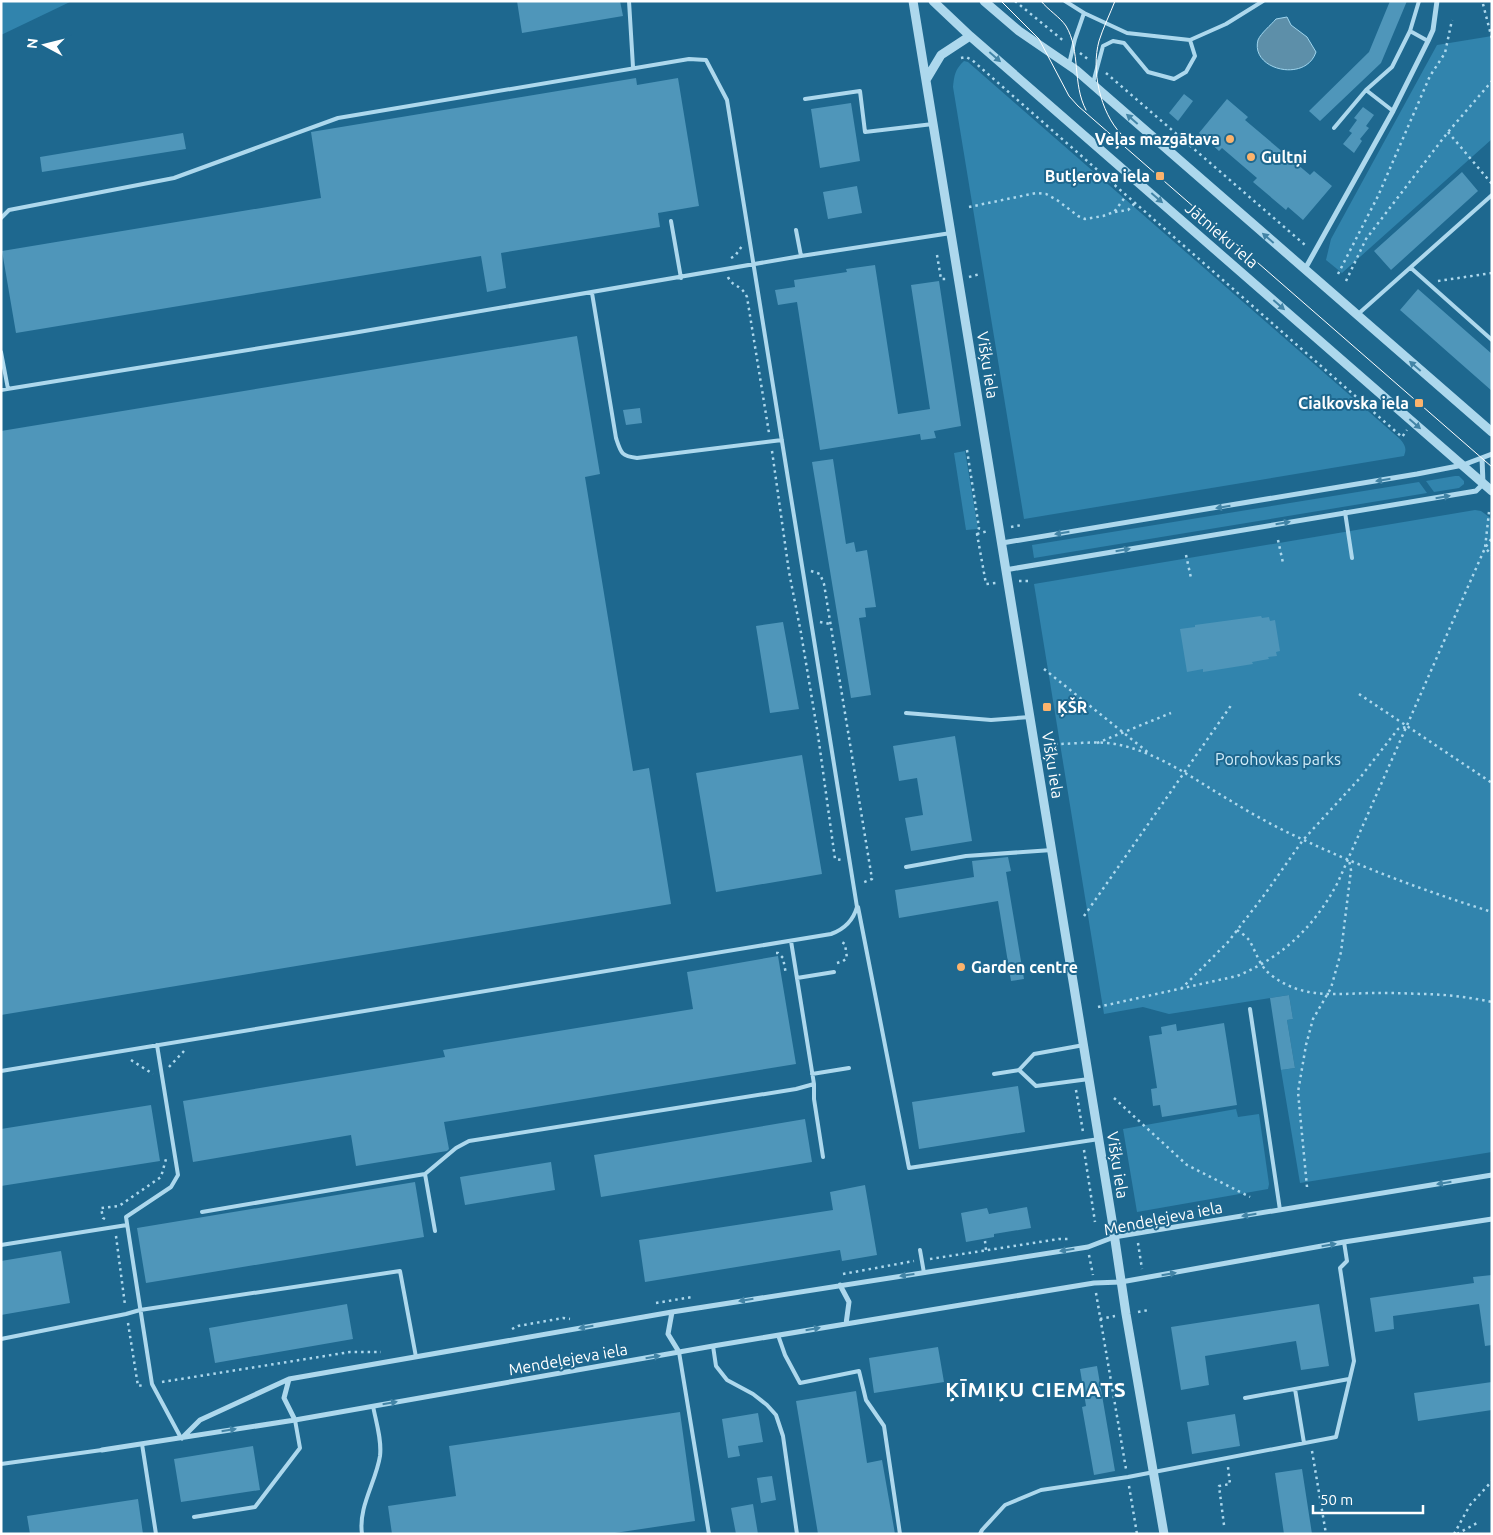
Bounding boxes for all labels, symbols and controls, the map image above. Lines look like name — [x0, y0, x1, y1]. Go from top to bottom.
north arrow — [20, 20, 70, 70]
text: N — [24, 37, 41, 50]
one-way arrow — [988, 52, 1001, 63]
one-way arrow — [1127, 113, 1139, 125]
place label: Veļas mazgātava — [1095, 130, 1220, 149]
marker: Veļas mazgātava — [1224, 133, 1236, 145]
place label: Gultņi — [1261, 148, 1307, 167]
marker: Gultņi — [1245, 151, 1257, 163]
place label: Butļerova iela — [1045, 167, 1150, 186]
marker: Butļerova iela — [1154, 170, 1166, 182]
one-way arrow — [1151, 192, 1163, 204]
street label: Jātnieku iela — [1182, 199, 1262, 271]
one-way arrow — [1262, 232, 1275, 243]
one-way arrow — [1273, 300, 1286, 311]
street label: Višķu iela — [974, 330, 1002, 400]
one-way arrow — [1410, 360, 1422, 372]
place label: Cialkovska iela — [1298, 394, 1409, 412]
marker: Cialkovska iela — [1413, 397, 1425, 409]
one-way arrow — [1408, 418, 1420, 430]
one-way arrow — [1375, 476, 1391, 484]
one-way arrow — [1436, 492, 1452, 500]
one-way arrow — [1214, 503, 1230, 511]
one-way arrow — [1275, 519, 1291, 527]
one-way arrow — [1054, 530, 1070, 538]
one-way arrow — [1115, 546, 1131, 554]
place label: ĶŠR — [1057, 697, 1088, 717]
marker: ĶŠR — [1041, 701, 1053, 713]
street label: Višķu iela — [1039, 730, 1067, 800]
park label: Porohovkas parks — [1215, 750, 1341, 768]
place label: Garden centre — [971, 958, 1078, 976]
marker: Garden centre — [955, 961, 967, 973]
street label: Višķu iela — [1104, 1130, 1132, 1200]
one-way arrow — [1435, 1179, 1451, 1187]
street label: Mendeļejeva iela — [1102, 1198, 1224, 1238]
one-way arrow — [1240, 1211, 1256, 1219]
one-way arrow — [1321, 1241, 1337, 1249]
one-way arrow — [1059, 1246, 1075, 1254]
one-way arrow — [1161, 1269, 1177, 1277]
one-way arrow — [898, 1272, 914, 1280]
one-way arrow — [738, 1297, 754, 1305]
one-way arrow — [578, 1324, 594, 1332]
one-way arrow — [806, 1325, 822, 1333]
street label: Mendeļejeva iela — [507, 1340, 629, 1378]
one-way arrow — [645, 1352, 661, 1360]
district label: ĶĪMIĶU CIEMATS — [945, 1377, 1127, 1402]
one-way arrow — [382, 1399, 398, 1407]
one-way arrow — [222, 1426, 238, 1434]
scale bar — [1313, 1482, 1423, 1514]
text: 50 m — [1320, 1491, 1353, 1508]

